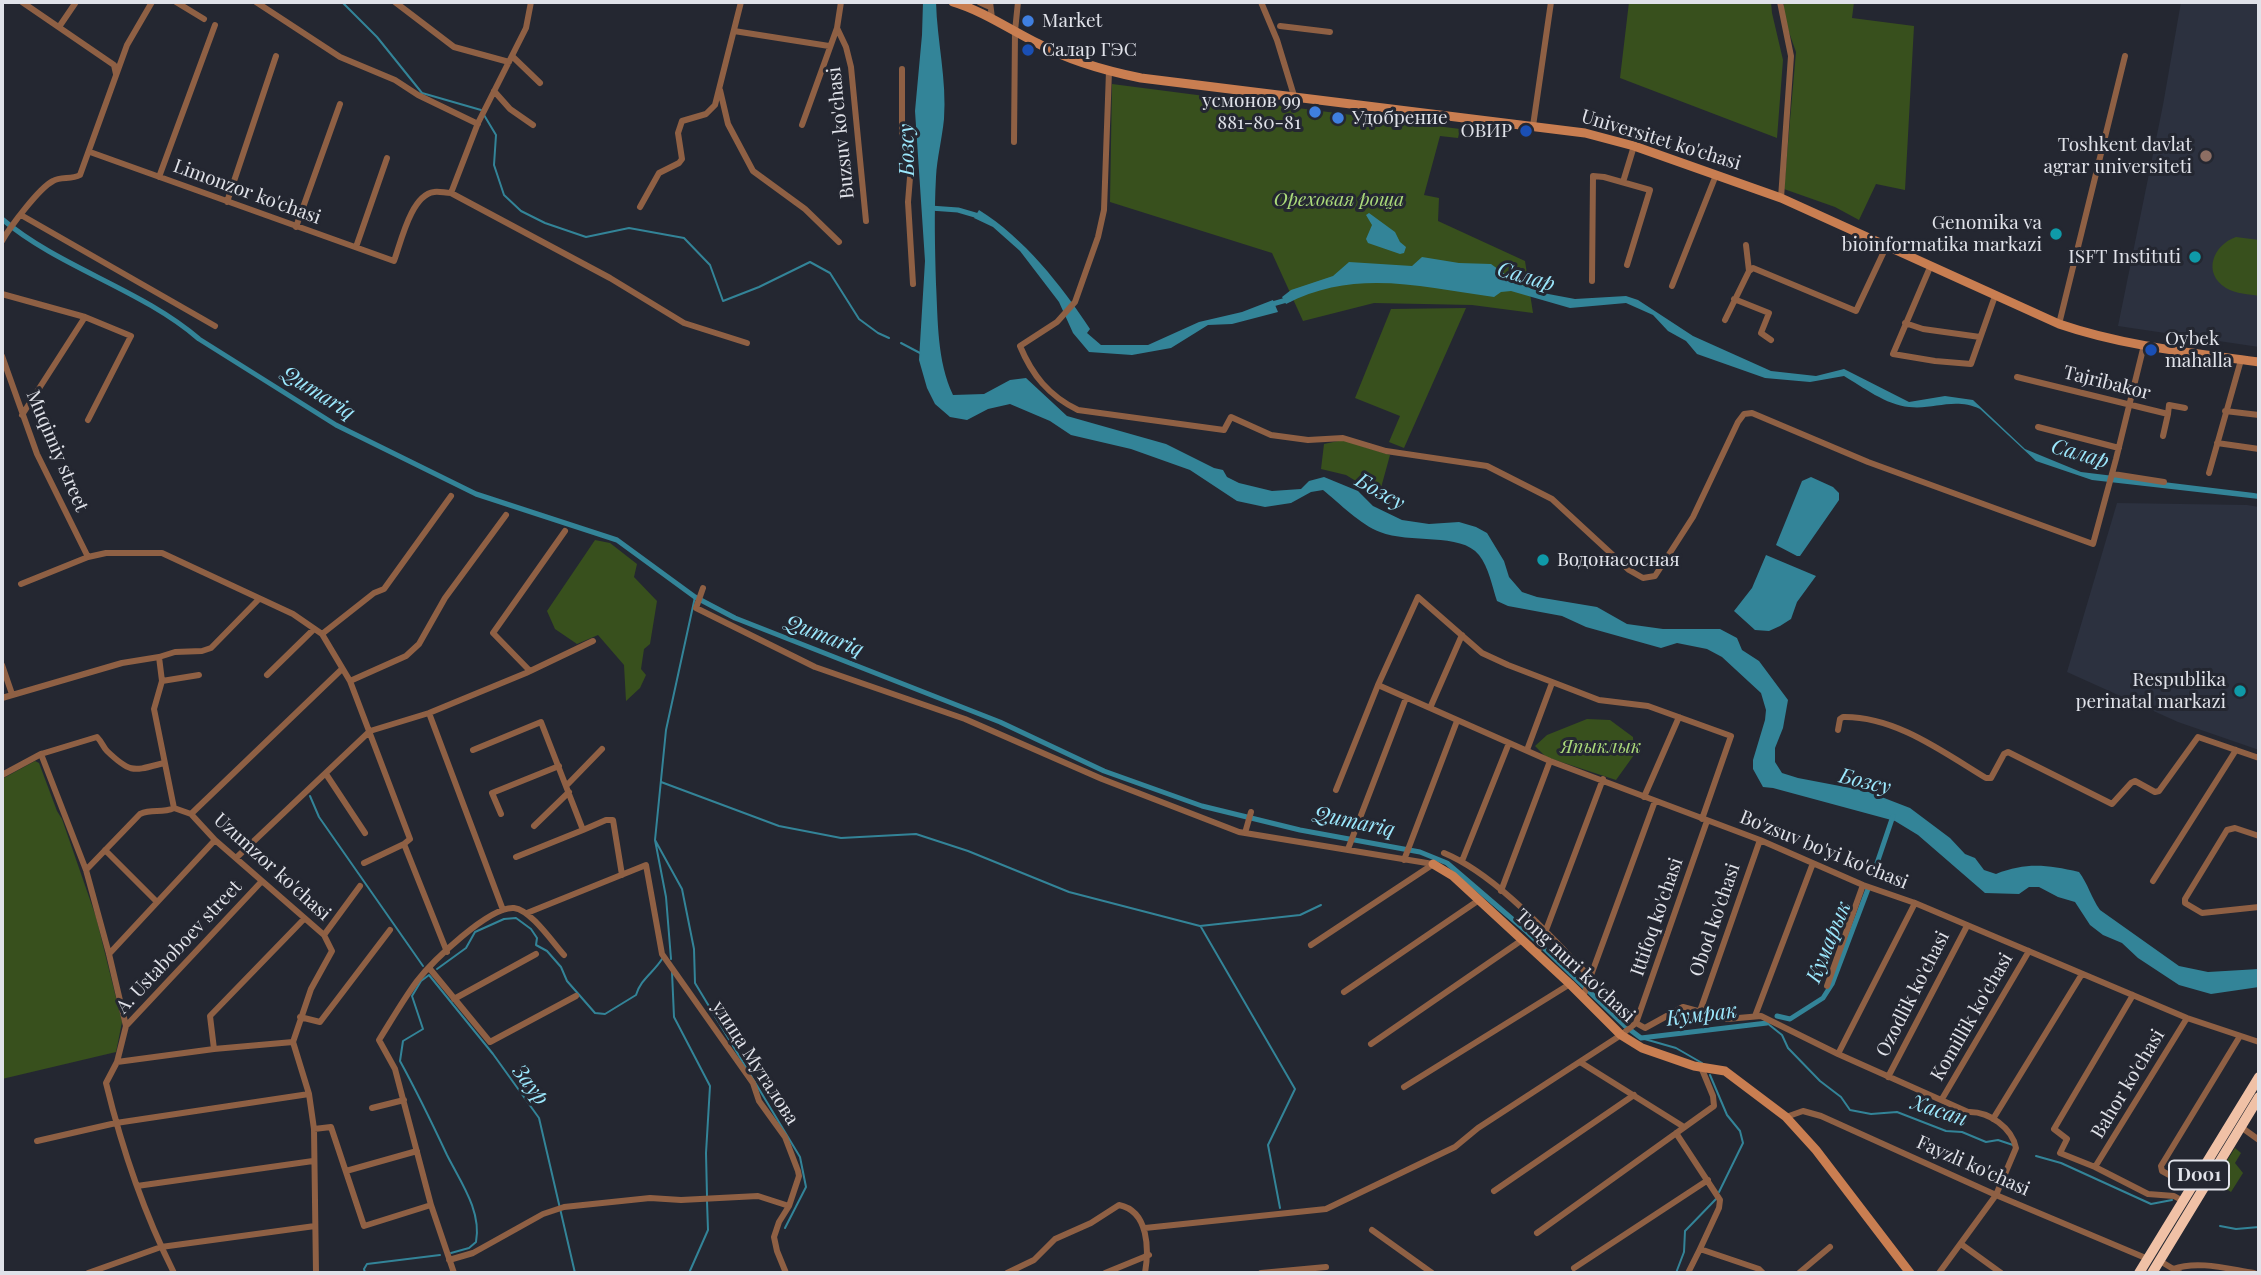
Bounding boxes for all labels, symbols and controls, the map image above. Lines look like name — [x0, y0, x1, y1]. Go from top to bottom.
place label: Market — [1042, 10, 1102, 32]
marker: Market — [1020, 13, 1036, 29]
place label: Салар ГЭС — [1042, 39, 1137, 61]
marker: Салар ГЭС — [1020, 42, 1036, 58]
street label: Buzsuv ko'chasi — [823, 66, 859, 200]
place label: усмонов 99 881-80-81 — [1202, 90, 1301, 134]
marker: усмонов 99 881-80-81 — [1307, 104, 1323, 120]
street label: Universitet ko'chasi — [1578, 105, 1744, 175]
place label: Удобрение — [1352, 107, 1448, 129]
marker: Удобрение — [1330, 110, 1346, 126]
place label: ОВИР — [1460, 120, 1512, 142]
marker: ОВИР — [1518, 123, 1534, 139]
water label: Бозсу — [894, 124, 920, 176]
place label: Toshkent davlat agrar universiteti — [2044, 134, 2192, 178]
marker: Toshkent davlat agrar universiteti — [2198, 148, 2214, 164]
street label: Limonzor ko'chasi — [170, 155, 324, 229]
park label: Ореховая роща — [1274, 189, 1404, 211]
place label: Genomika va bioinformatika markazi — [1842, 212, 2042, 256]
marker: Genomika va bioinformatika markazi — [2048, 226, 2064, 242]
place label: ISFT Instituti — [2068, 246, 2181, 268]
marker: ISFT Instituti — [2187, 249, 2203, 265]
water label: Салар — [1494, 257, 1558, 297]
place label: Oybek mahalla — [2165, 328, 2232, 372]
marker: Oybek mahalla — [2143, 342, 2159, 358]
water label: Qumariq — [276, 361, 360, 425]
street label: Tajribakor — [2061, 361, 2153, 405]
street label: Muqimiy street — [21, 387, 93, 515]
water label: Салар — [2048, 434, 2112, 474]
water label: Бозсу — [1351, 468, 1409, 516]
place label: Водонасосная — [1557, 549, 1680, 571]
marker: Водонасосная — [1535, 552, 1551, 568]
water label: Qumariq — [781, 610, 867, 662]
place label: Respublika perinatal markazi — [2075, 669, 2226, 713]
marker: Respublika perinatal markazi — [2232, 683, 2248, 699]
park label: Япыклык — [1561, 736, 1641, 758]
water label: Бозсу — [1837, 763, 1893, 801]
water label: Qumariq — [1311, 801, 1397, 843]
street label: Bo'zsuv bo'yi ko'chasi — [1737, 806, 1911, 894]
street label: Uzumzor ko'chasi — [209, 809, 335, 925]
street label: Ittifoq ko'chasi — [1626, 855, 1688, 979]
street label: Obod ko'chasi — [1685, 860, 1745, 980]
street label: A. Ustaboboev street — [111, 876, 247, 1018]
water label: Кумарык — [1801, 897, 1857, 987]
street label: Tong nuri ko'chasi — [1510, 905, 1640, 1027]
street label: Ozodlik ko'chasi — [1872, 927, 1954, 1061]
street label: Komillik ko'chasi — [1926, 949, 2018, 1085]
street label: улица Муталова — [707, 997, 803, 1129]
water label: Кумрак — [1665, 998, 1739, 1032]
street label: Bahor ko'chasi — [2086, 1025, 2170, 1143]
water label: Заур — [507, 1060, 553, 1110]
water label: Хасан — [1908, 1090, 1970, 1132]
street label: Fayzli ko'chasi — [1913, 1131, 2033, 1201]
road number: D001 — [2169, 1160, 2229, 1190]

